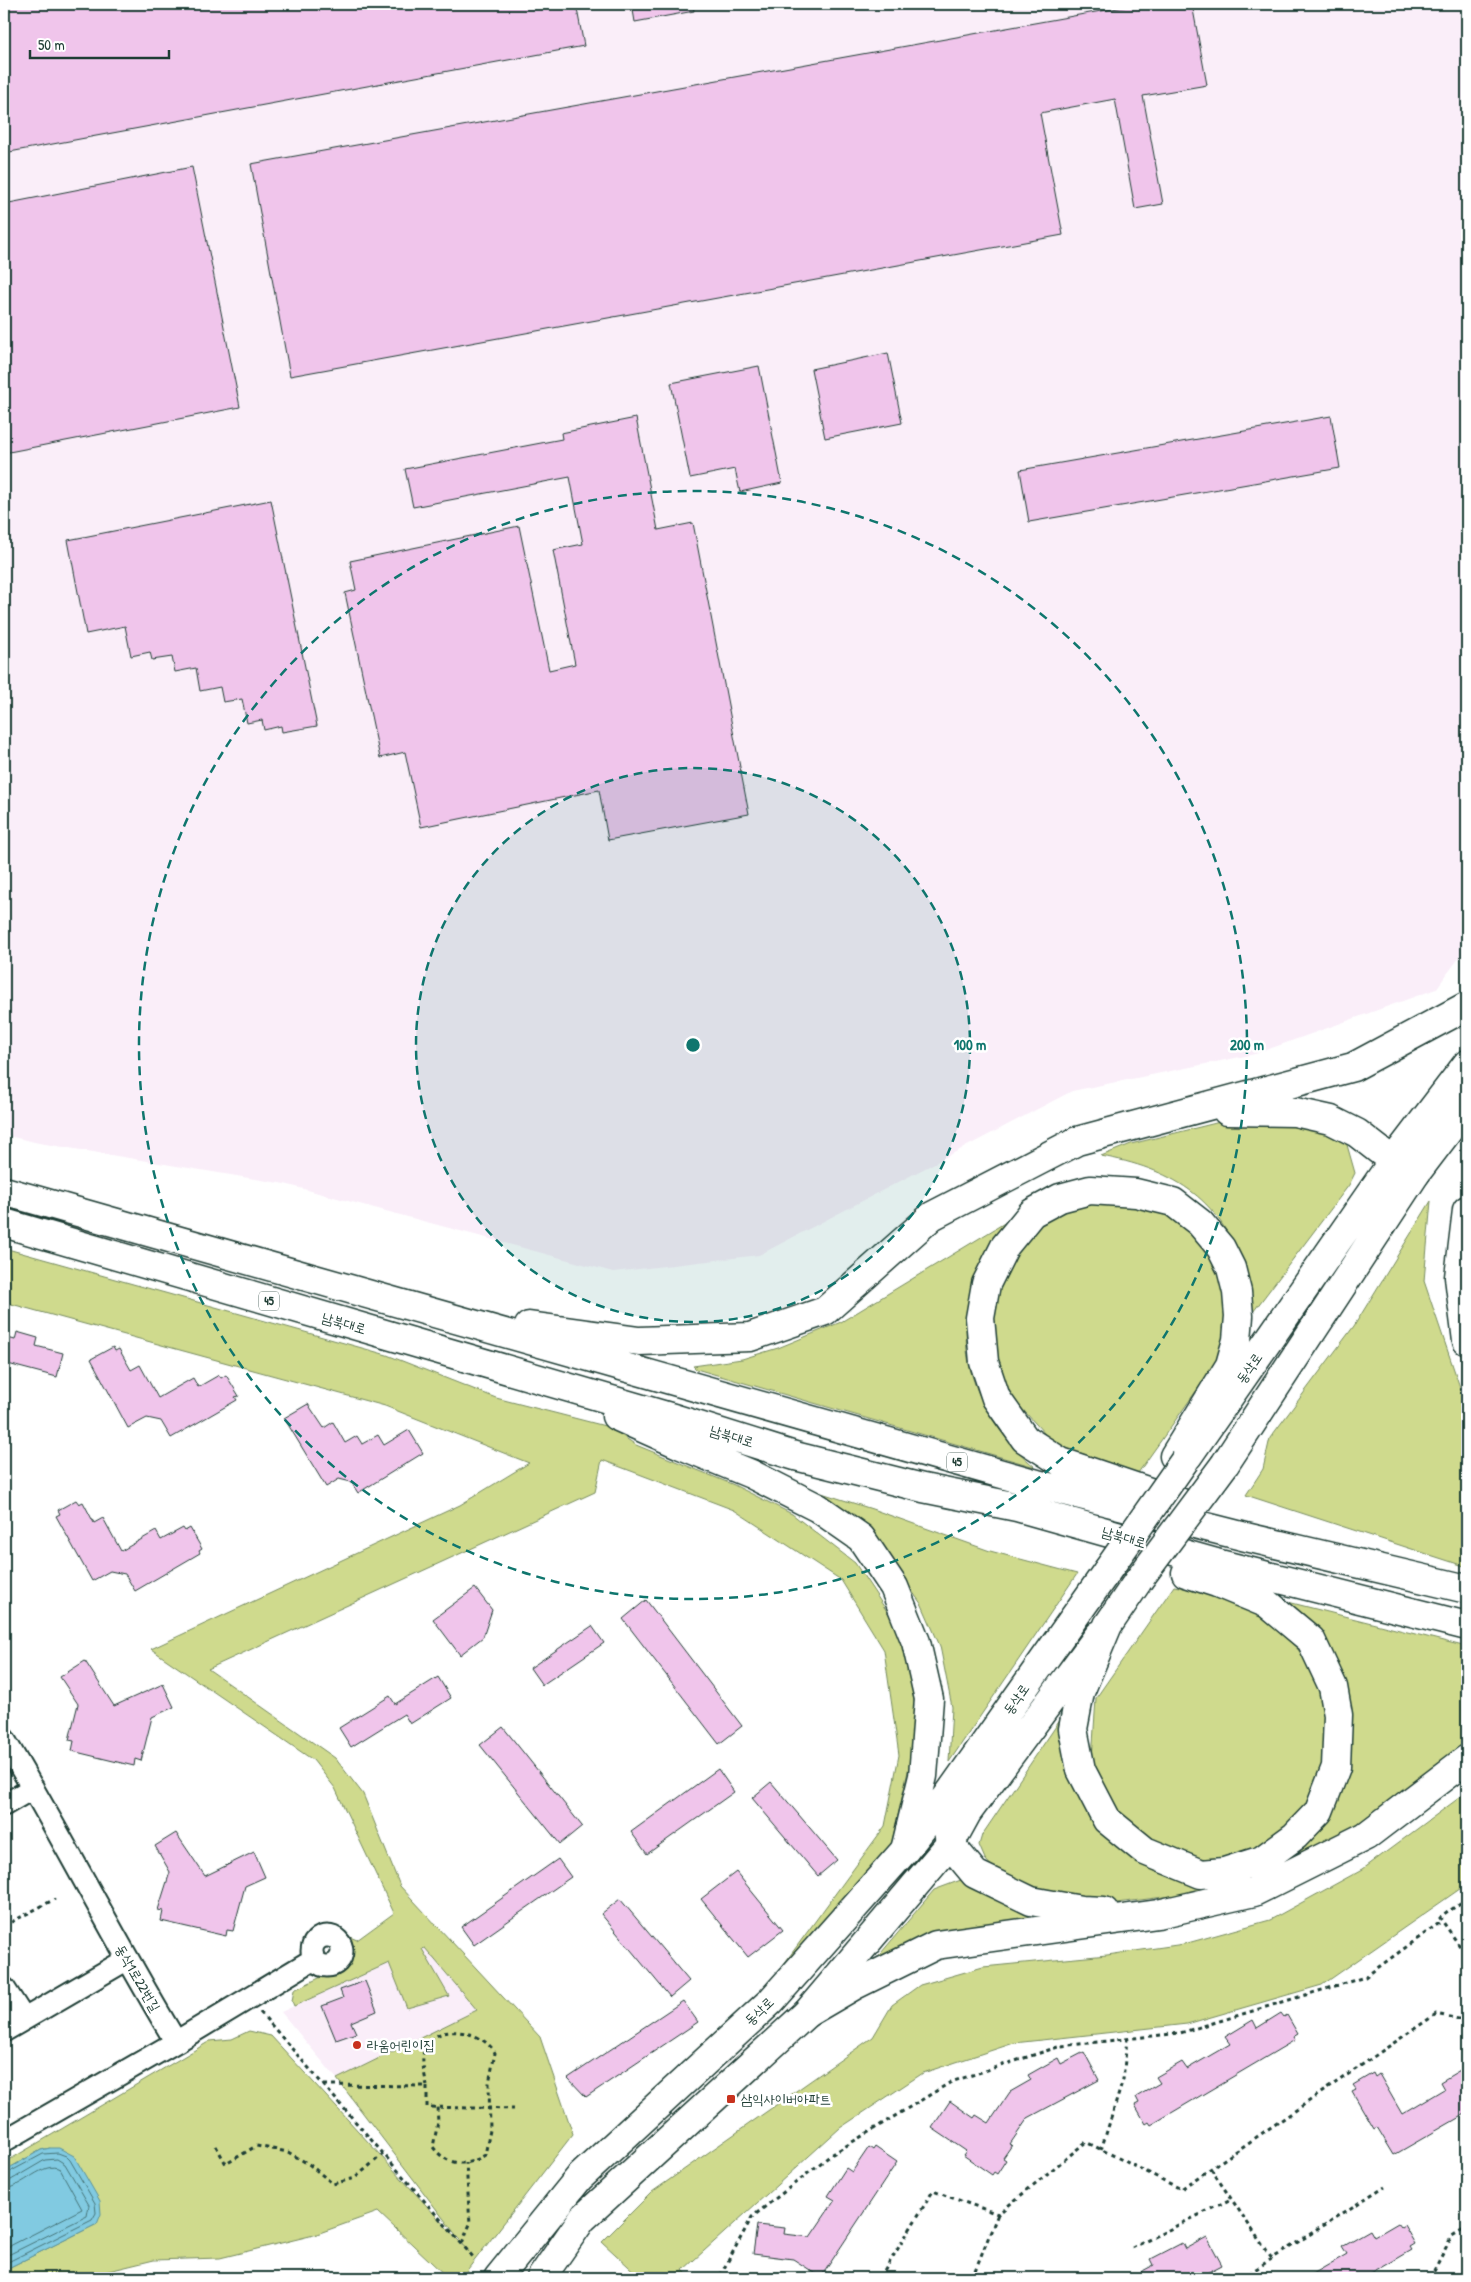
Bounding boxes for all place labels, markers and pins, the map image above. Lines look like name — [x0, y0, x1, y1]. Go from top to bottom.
centre of rings — [684, 1036, 702, 1054]
place label: 라움어린이집 — [367, 2035, 435, 2054]
marker: 라움어린이집 — [351, 2039, 363, 2051]
place label: 삼익사이버아파트 — [741, 2089, 831, 2108]
marker: 삼익사이버아파트 — [725, 2093, 737, 2105]

